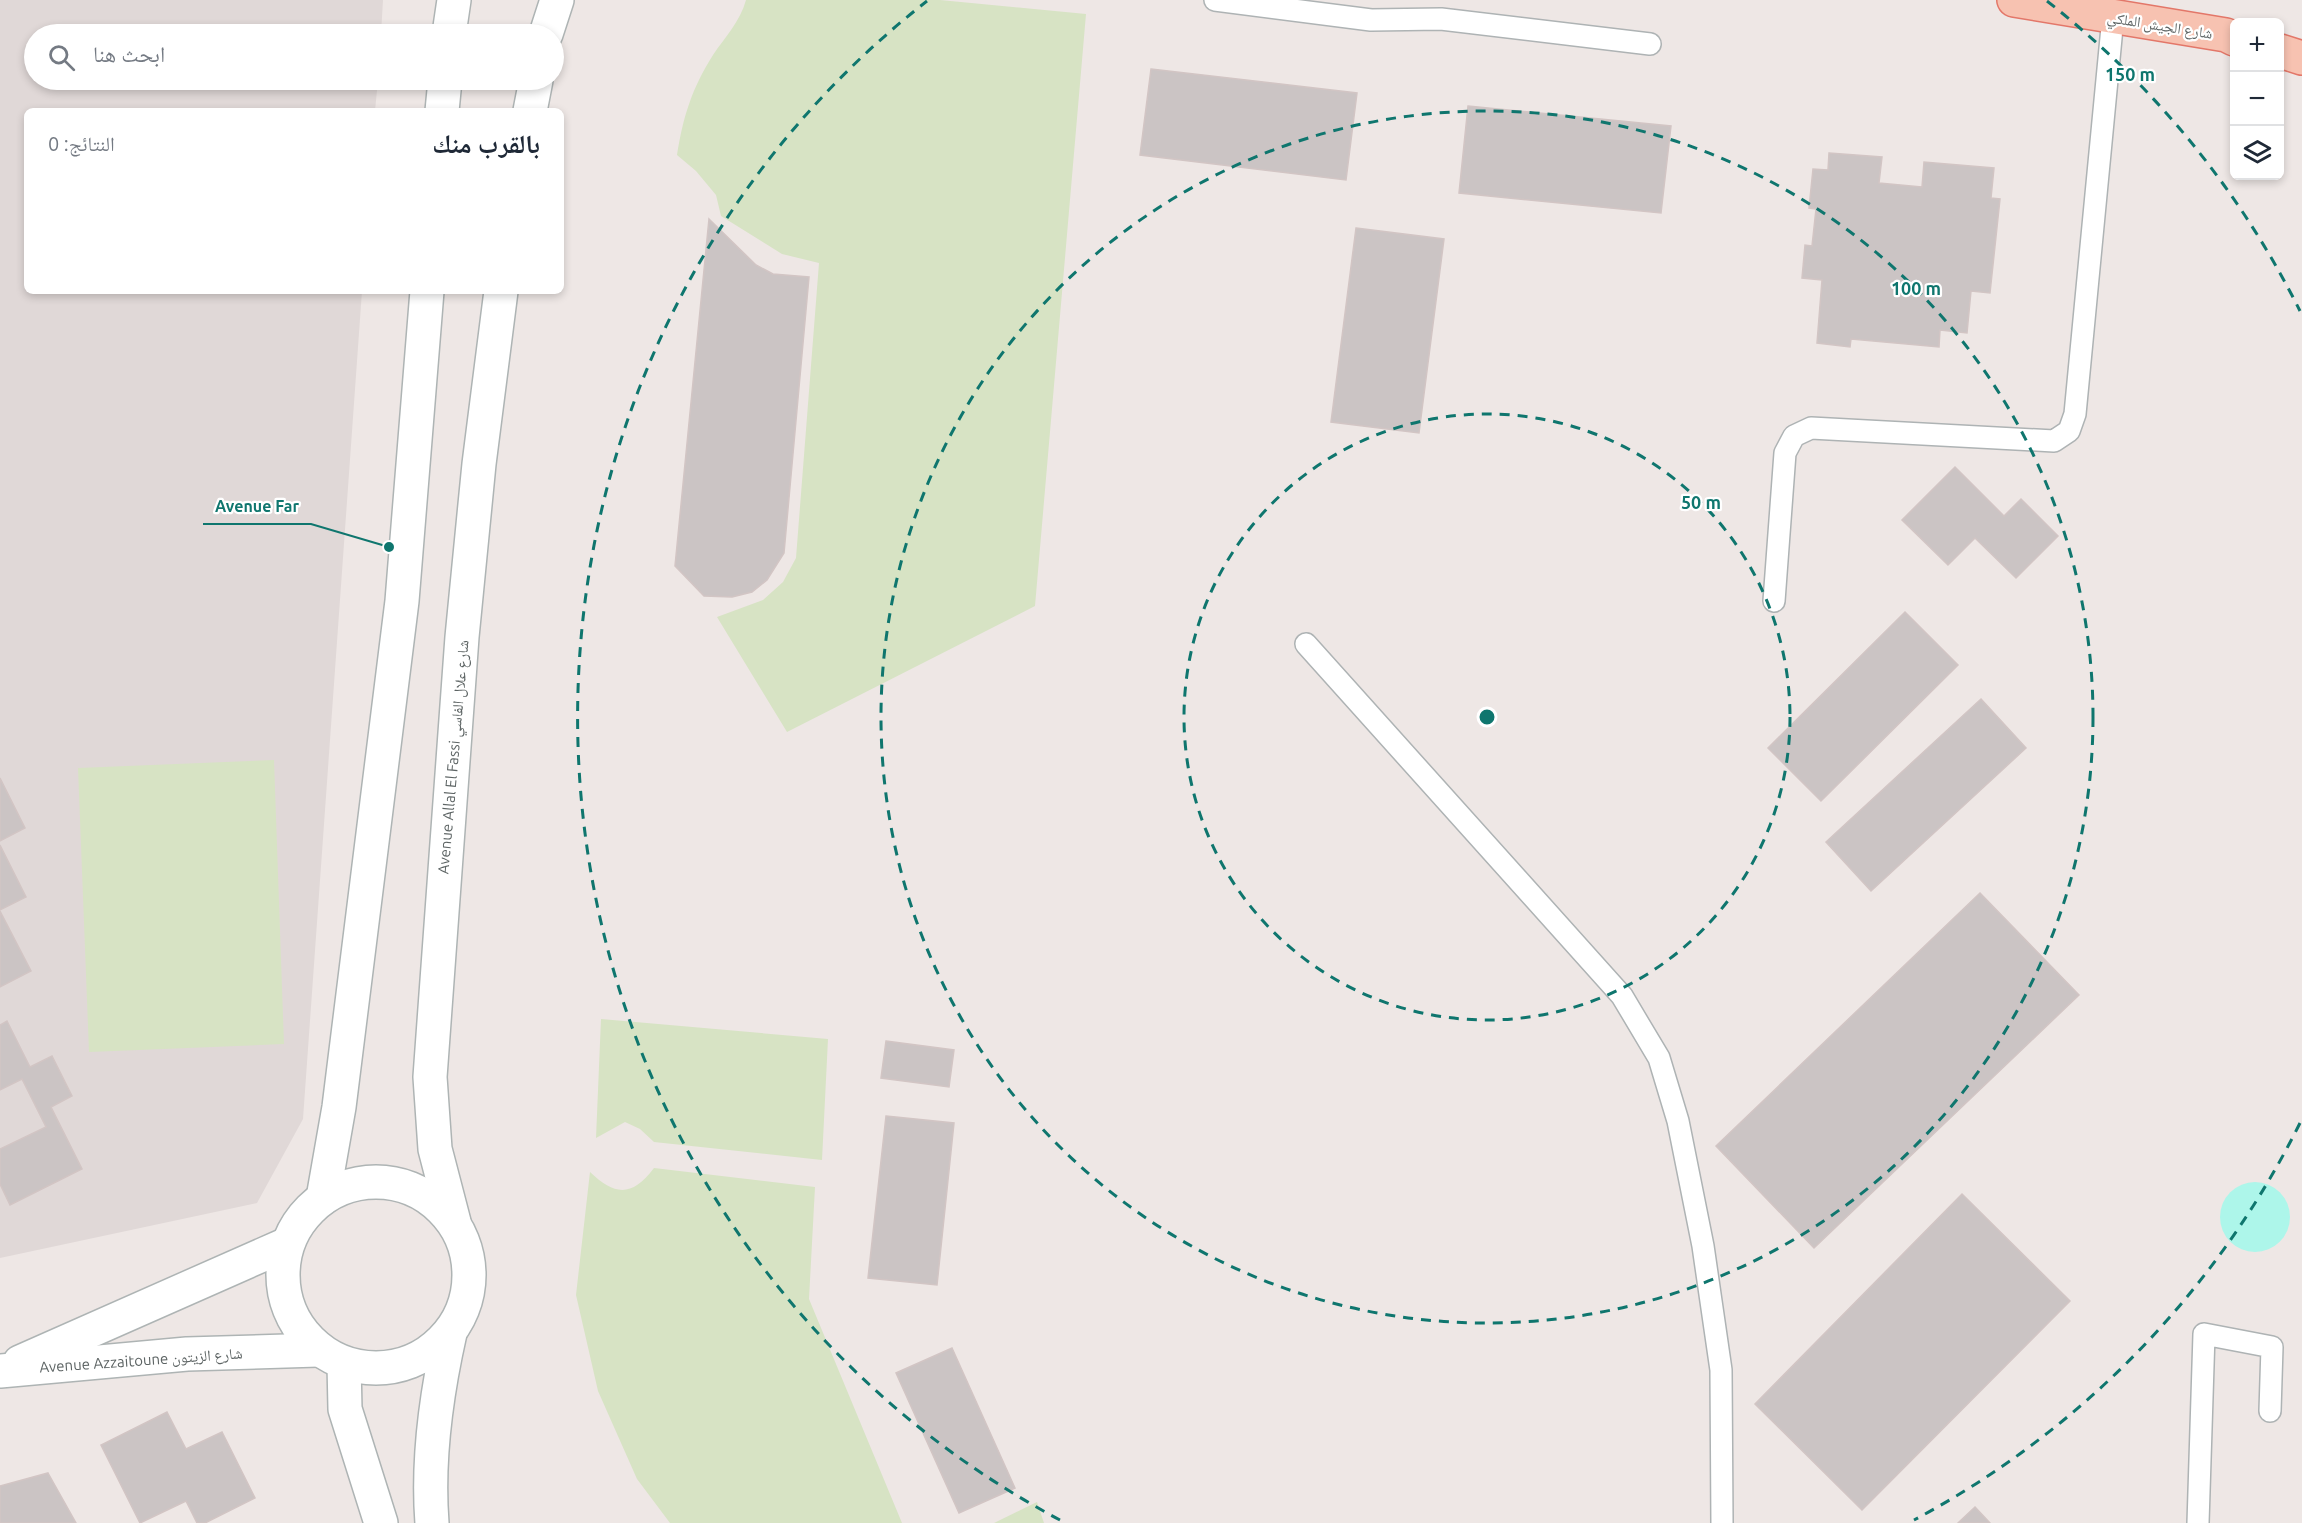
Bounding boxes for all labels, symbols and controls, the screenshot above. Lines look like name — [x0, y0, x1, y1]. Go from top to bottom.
street label: شارع الجيش الملكي — [2105, 8, 2214, 46]
map controls — [2230, 18, 2284, 180]
button: + — [2230, 18, 2284, 72]
search box — [24, 24, 564, 90]
icon: search — [45, 41, 78, 74]
text: ابحث هنا — [93, 41, 165, 66]
text: 150 m — [2105, 64, 2155, 84]
button: − — [2230, 72, 2284, 126]
button: layers — [2230, 126, 2284, 180]
text: بالقرب منك — [432, 129, 540, 158]
text: النتائج: 0 — [48, 132, 115, 155]
text: 100 m — [1891, 278, 1941, 298]
callout: Avenue Far — [203, 490, 311, 524]
text: 50 m — [1681, 492, 1721, 512]
text: Avenue Far — [215, 497, 299, 515]
street label: Avenue Allal El Fassi شارع علال الفاسي — [434, 639, 476, 875]
centre of rings — [1477, 707, 1497, 727]
street label: Avenue Azzaitoune شارع الزيتون — [39, 1344, 243, 1378]

